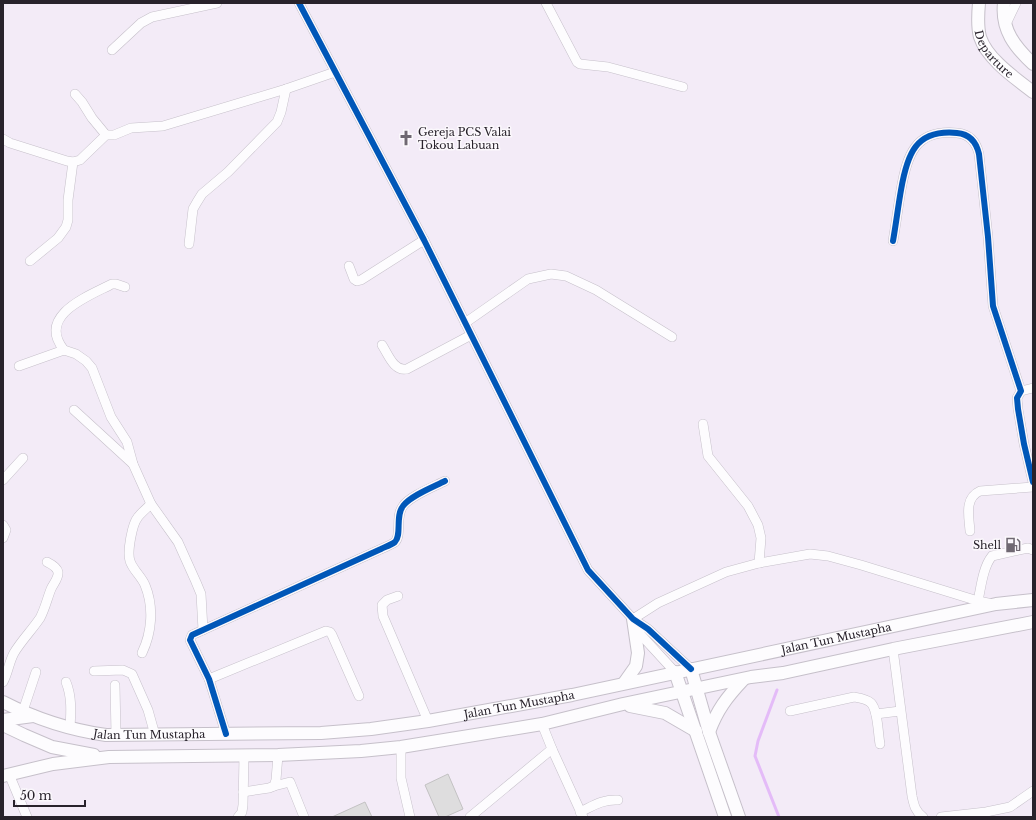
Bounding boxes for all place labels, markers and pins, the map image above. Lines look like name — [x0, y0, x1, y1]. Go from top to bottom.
place label: Gereja PCS Valai Tokou Labuan — [418, 125, 511, 152]
church icon: Gereja PCS Valai Tokou Labuan — [397, 129, 415, 147]
fuel station icon: Shell — [1004, 536, 1022, 554]
place label: Shell — [973, 538, 1001, 552]

